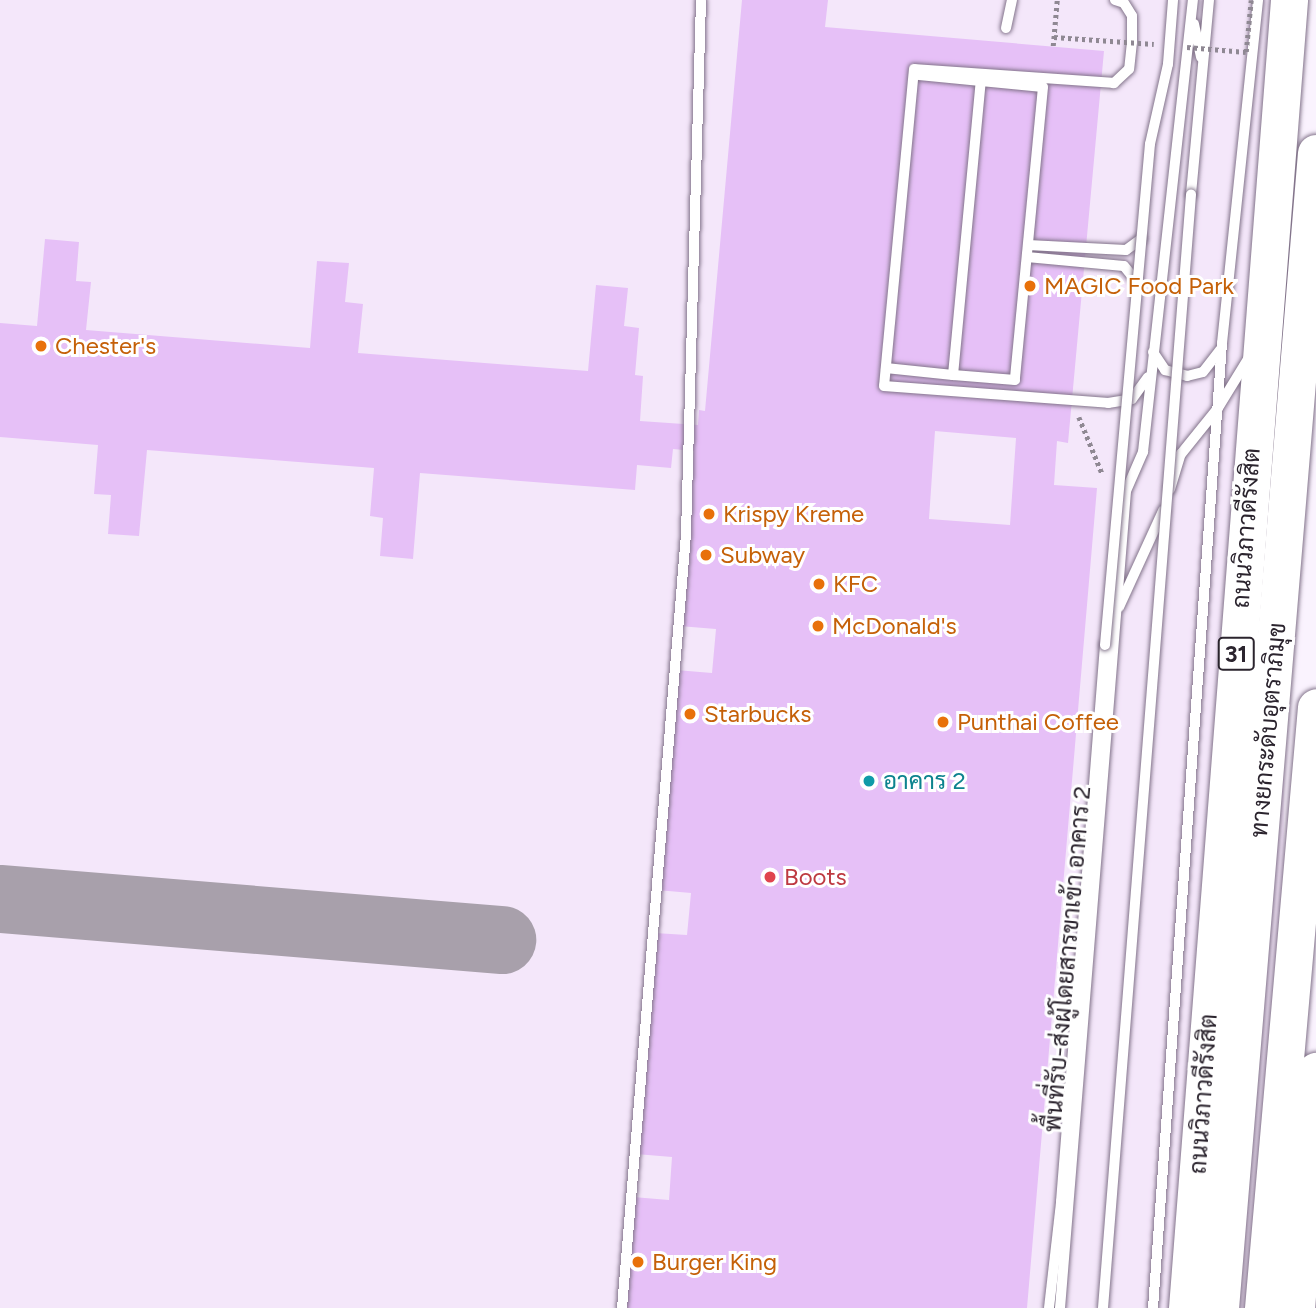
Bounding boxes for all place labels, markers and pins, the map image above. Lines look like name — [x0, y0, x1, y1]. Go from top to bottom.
place label: MAGIC Food Park — [1044, 272, 1234, 300]
marker: MAGIC Food Park — [1022, 278, 1038, 294]
place label: Chester's — [55, 332, 156, 360]
marker: Chester's — [33, 338, 49, 354]
place label: Krispy Kreme — [723, 500, 864, 528]
marker: Krispy Kreme — [701, 506, 717, 522]
place label: Subway — [720, 541, 805, 569]
marker: Subway — [698, 547, 714, 563]
place label: KFC — [833, 570, 878, 598]
marker: KFC — [811, 576, 827, 592]
place label: McDonald's — [832, 612, 957, 640]
marker: McDonald's — [810, 618, 826, 634]
place label: Starbucks — [704, 700, 811, 728]
marker: Starbucks — [682, 706, 698, 722]
place label: Punthai Coffee — [957, 708, 1119, 736]
marker: Punthai Coffee — [935, 714, 951, 730]
place label: อาคาร 2 — [883, 767, 966, 795]
marker: อาคาร 2 — [861, 773, 877, 789]
place label: Boots — [784, 863, 847, 891]
marker: Boots — [762, 869, 778, 885]
place label: Burger King — [652, 1248, 777, 1276]
marker: Burger King — [630, 1254, 646, 1270]

